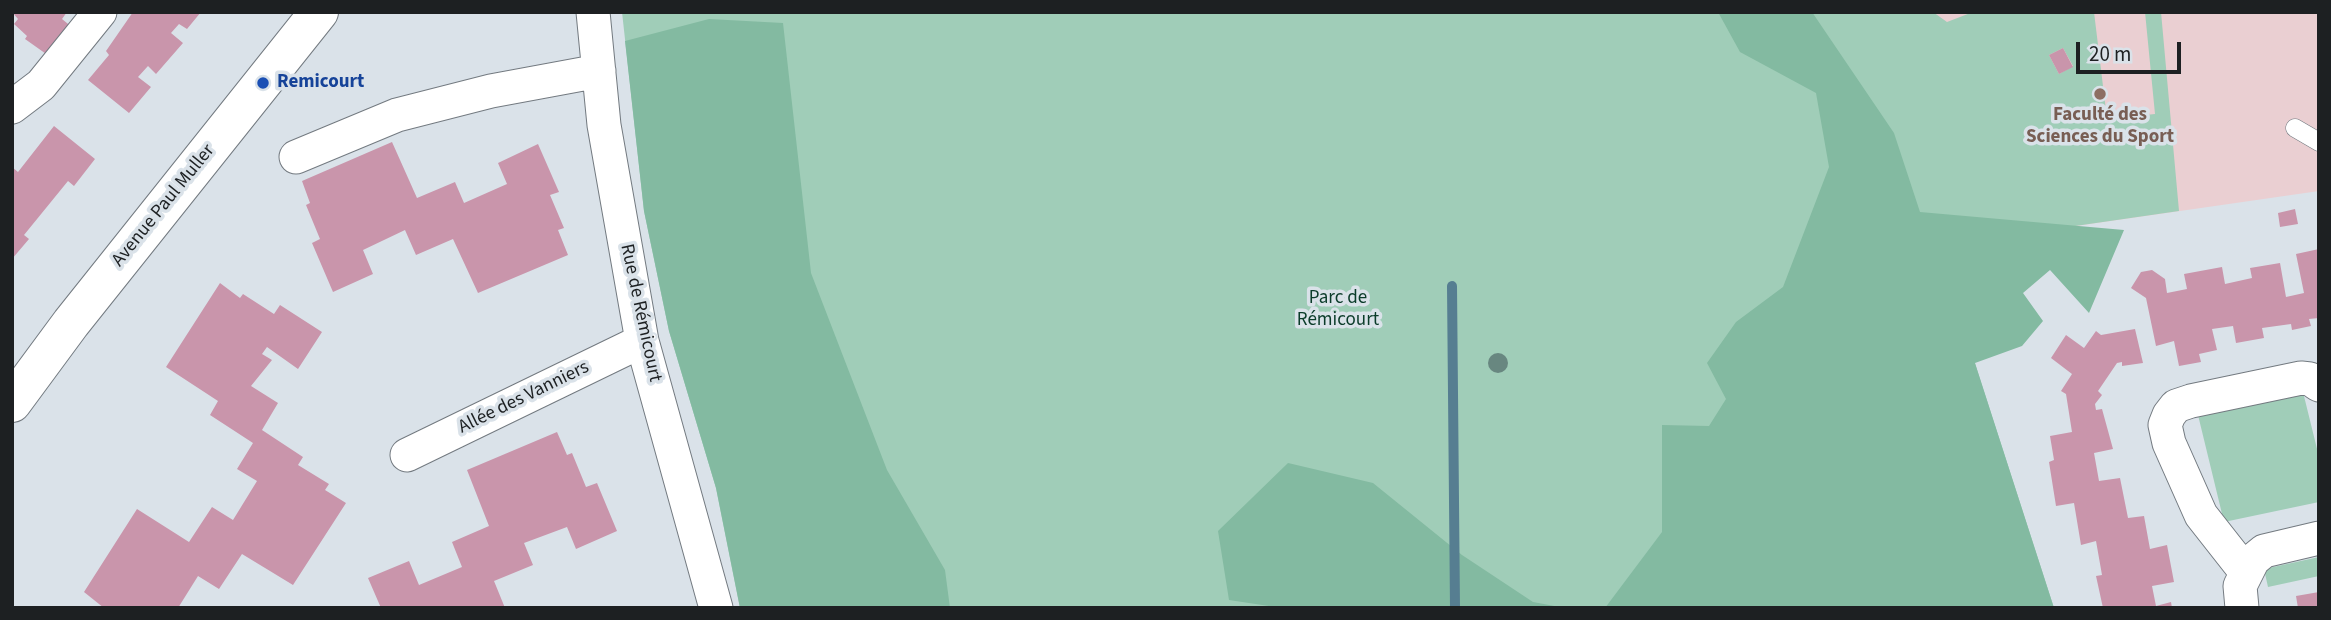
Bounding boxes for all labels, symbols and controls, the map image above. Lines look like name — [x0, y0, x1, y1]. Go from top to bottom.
scale bar — [2079, 28, 2184, 72]
text: 20 m — [2089, 39, 2131, 69]
place label: Remicourt — [277, 72, 364, 94]
marker: Remicourt — [255, 75, 271, 91]
marker: Faculté des Sciences du Sport — [2092, 86, 2108, 102]
place label: Faculté des Sciences du Sport — [2026, 105, 2174, 149]
street label: Avenue Paul Muller — [108, 140, 220, 272]
street label: Rue de Rémicourt — [614, 242, 666, 384]
park label: Parc de Rémicourt — [1297, 288, 1379, 332]
street label: Allée des Vanniers — [455, 356, 593, 440]

